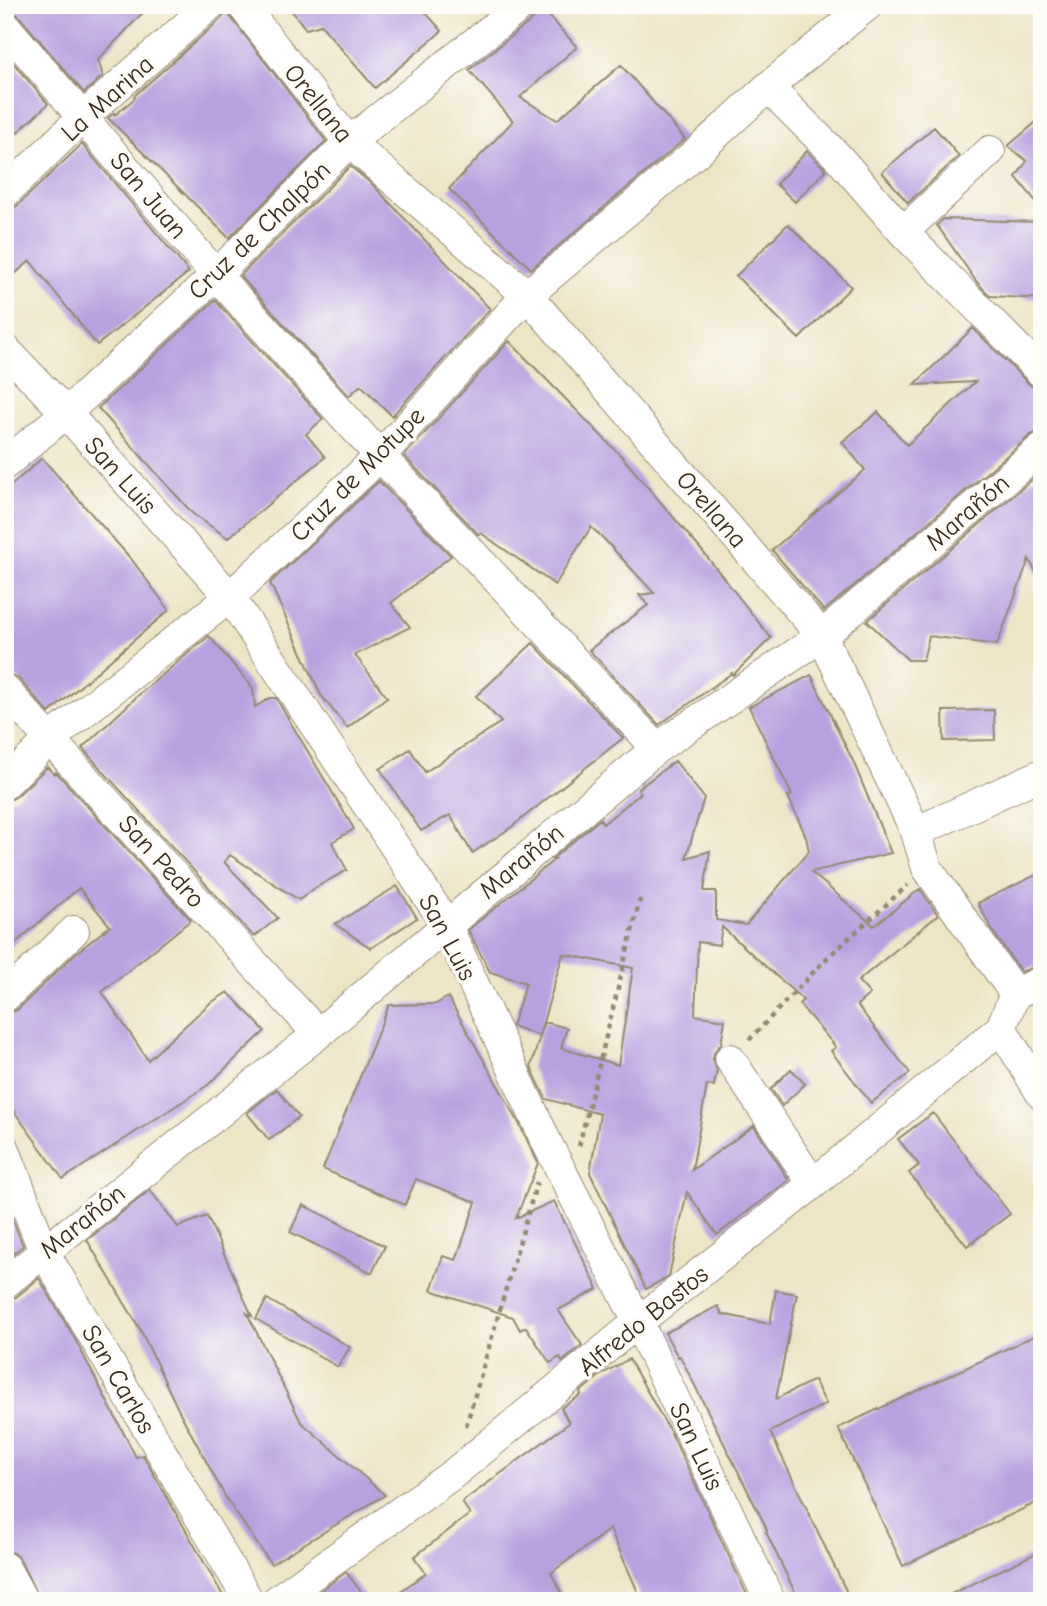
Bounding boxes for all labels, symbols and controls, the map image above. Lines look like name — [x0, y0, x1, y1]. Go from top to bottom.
street label: La Marina — [55, 49, 160, 148]
street label: Orellana — [278, 58, 359, 149]
street label: San Juan — [103, 146, 193, 245]
street label: Cruz de Chalpón — [182, 155, 337, 306]
street label: Cruz de Motupe — [284, 401, 431, 548]
street label: San Luis — [78, 431, 163, 520]
street label: Orellana — [670, 465, 753, 554]
street label: Marañón — [920, 468, 1016, 557]
street label: San Pedro — [112, 809, 211, 914]
street label: Marañón — [473, 818, 570, 906]
street label: San Luis — [412, 889, 482, 986]
street label: Marañón — [34, 1178, 131, 1265]
street label: Alfredo Bastos — [573, 1259, 715, 1382]
street label: San Carlos — [75, 1320, 161, 1439]
street label: San Luis — [663, 1398, 729, 1495]

